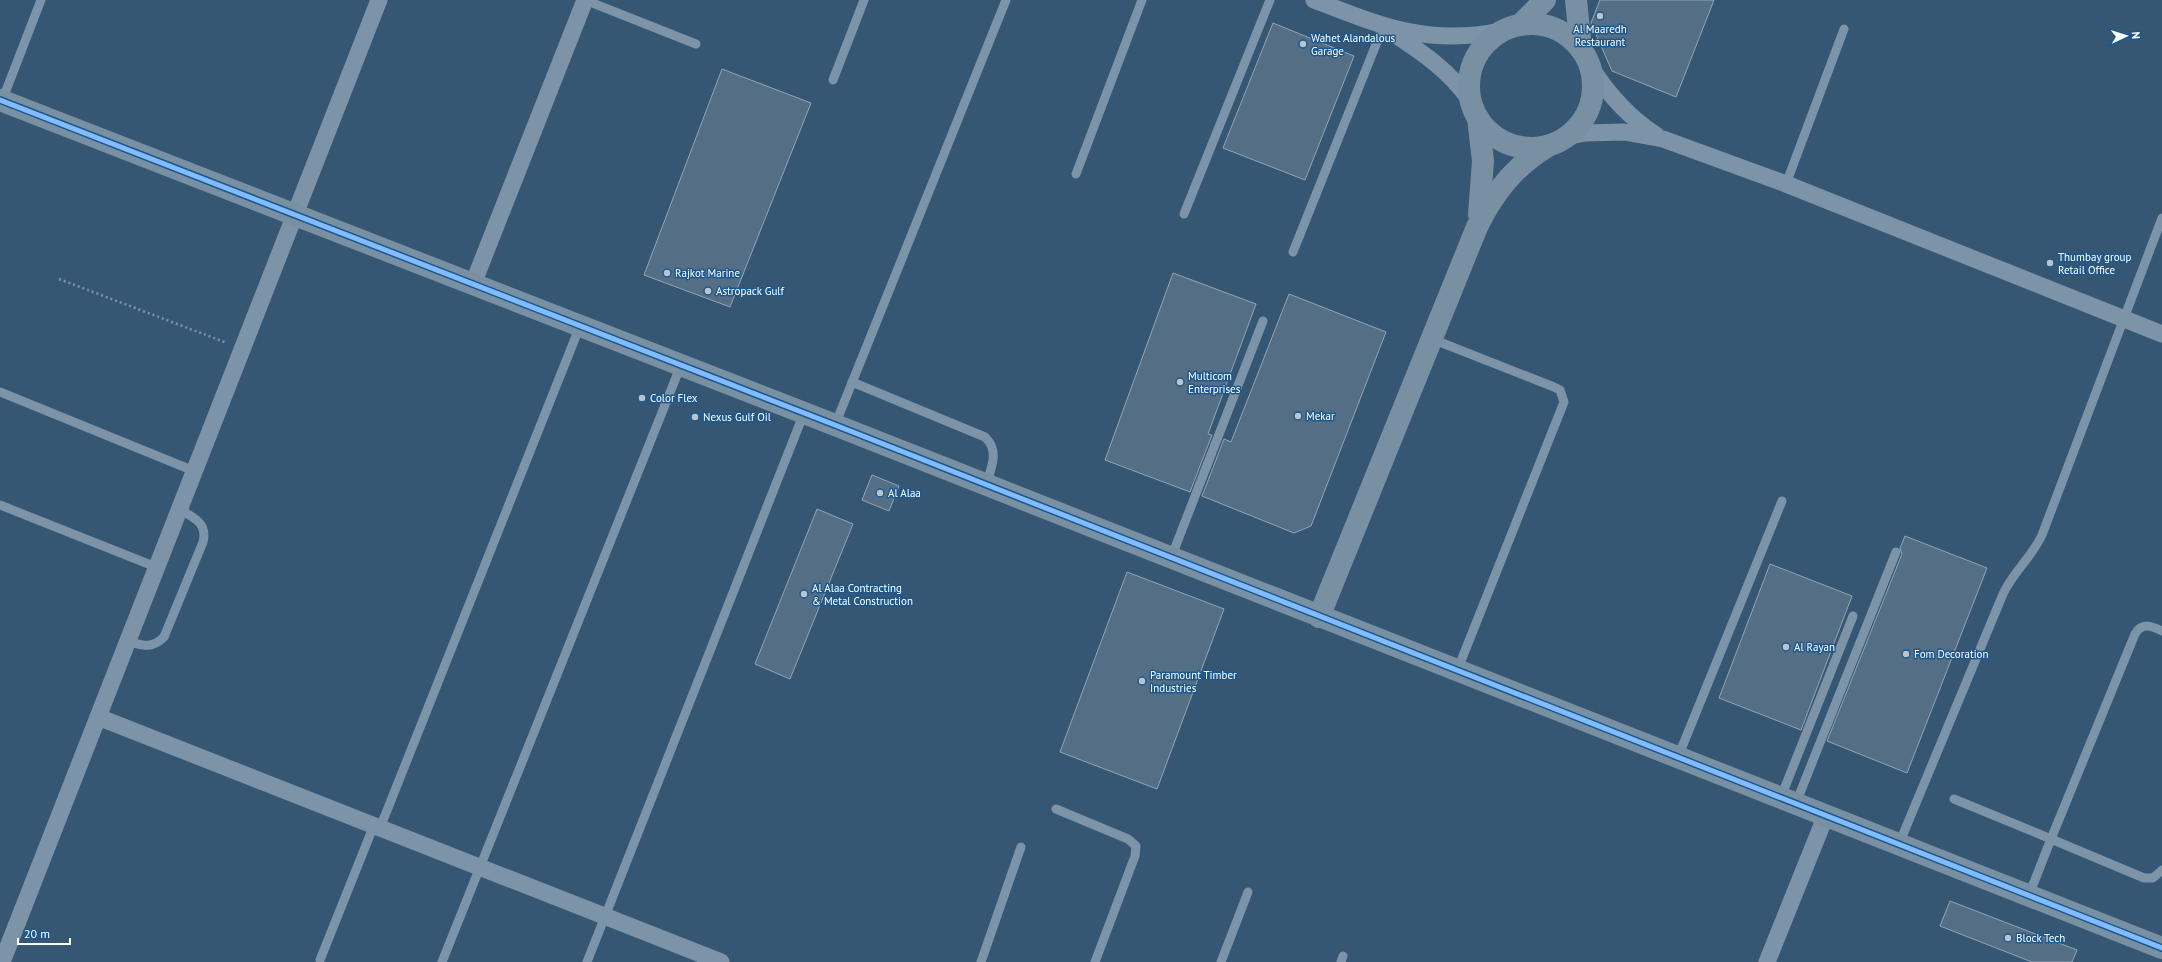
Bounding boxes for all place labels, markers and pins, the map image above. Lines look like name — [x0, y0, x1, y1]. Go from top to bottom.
marker: Al Maaredh Restaurant — [1595, 11, 1605, 21]
place label: Al Maaredh Restaurant — [1573, 22, 1627, 49]
place label: Wahet Alandalous Garage — [1311, 31, 1396, 58]
marker: Wahet Alandalous Garage — [1298, 39, 1308, 49]
place label: Thumbay group Retail Office — [2058, 250, 2132, 277]
marker: Thumbay group Retail Office — [2045, 258, 2055, 268]
place label: Rajkot Marine — [675, 266, 740, 280]
marker: Rajkot Marine — [662, 268, 672, 278]
place label: Astropack Gulf — [716, 284, 785, 298]
marker: Astropack Gulf — [703, 286, 713, 296]
place label: Multicom Enterprises — [1188, 369, 1241, 396]
marker: Multicom Enterprises — [1175, 377, 1185, 387]
place label: Color Flex — [650, 391, 698, 405]
marker: Color Flex — [637, 393, 647, 403]
place label: Mekar — [1306, 409, 1335, 423]
place label: Nexus Gulf Oil — [703, 410, 772, 424]
marker: Mekar — [1293, 411, 1303, 421]
marker: Nexus Gulf Oil — [690, 412, 700, 422]
place label: Al Alaa — [888, 486, 921, 500]
marker: Al Alaa — [875, 488, 885, 498]
place label: Al Alaa Contracting & Metal Construction — [812, 581, 913, 608]
marker: Al Alaa Contracting & Metal Construction — [799, 589, 809, 599]
place label: Al Rayan — [1794, 640, 1835, 654]
marker: Al Rayan — [1781, 642, 1791, 652]
place label: Fom Decoration — [1914, 647, 1989, 661]
marker: Fom Decoration — [1901, 649, 1911, 659]
place label: Paramount Timber Industries — [1150, 668, 1237, 695]
marker: Paramount Timber Industries — [1137, 676, 1147, 686]
place label: Block Tech — [2016, 931, 2065, 945]
marker: Block Tech — [2003, 933, 2013, 943]

